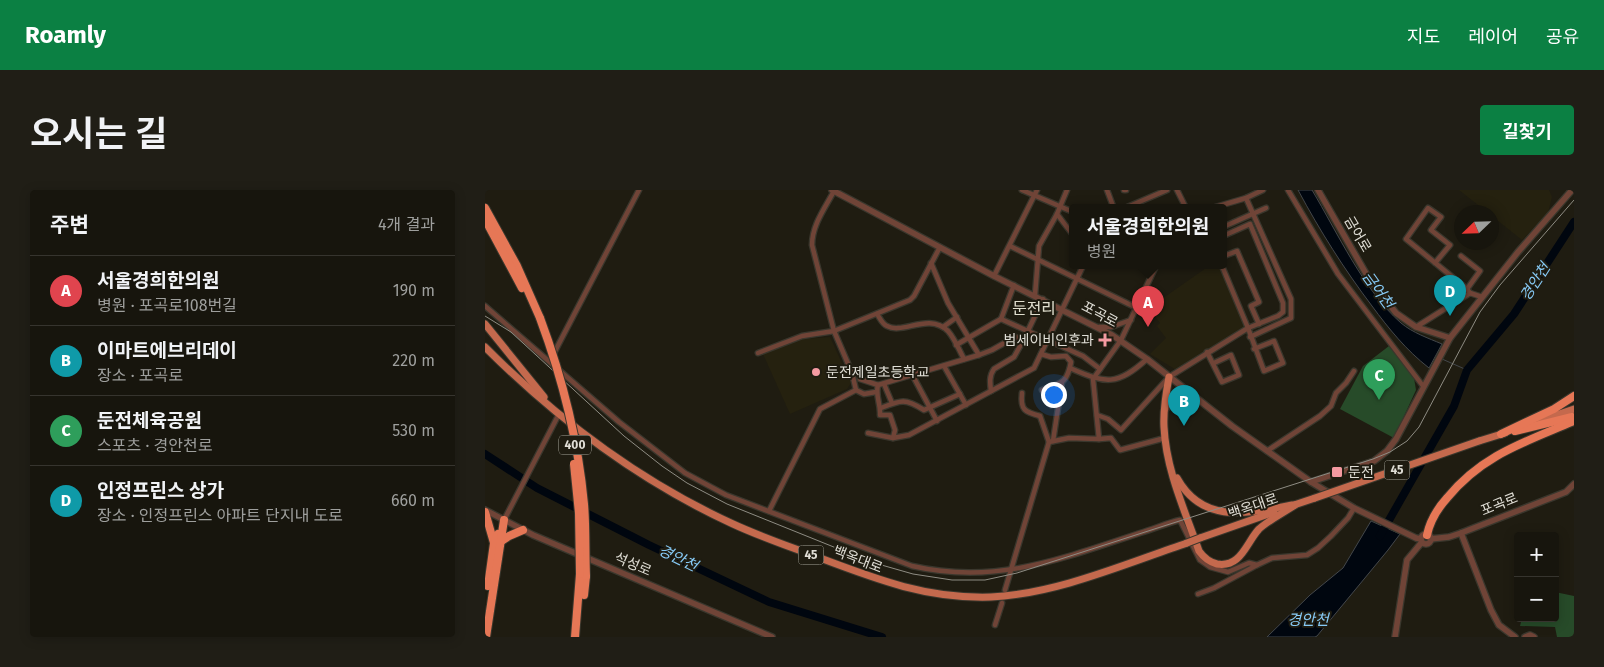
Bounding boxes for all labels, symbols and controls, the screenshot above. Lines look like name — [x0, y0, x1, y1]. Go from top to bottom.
text: Roamly — [25, 21, 106, 49]
text: 지도 — [1407, 26, 1440, 48]
text: 레이어 — [1468, 26, 1518, 48]
text: 공유 — [1546, 26, 1579, 48]
button: 길찾기 — [1480, 105, 1574, 155]
text: 오시는 길 — [30, 113, 167, 155]
popup — [1069, 204, 1227, 269]
north arrow — [1454, 205, 1499, 250]
text: 주변 — [50, 212, 89, 238]
street label: 금어로 — [1341, 213, 1375, 255]
text: 4개 결과 — [378, 215, 435, 234]
text: 서울경희한의원 — [1087, 215, 1209, 238]
text: 병원 — [1087, 242, 1116, 261]
water label: 경안천 — [1516, 258, 1555, 304]
water label: 금어천 — [1359, 268, 1399, 314]
text: 서울경희한의원 — [97, 269, 219, 292]
pin: D — [1434, 275, 1466, 316]
text: A — [61, 281, 71, 300]
text: 190 m — [393, 281, 435, 300]
pin: A — [1132, 286, 1164, 327]
text: 병원 · 포곡로108번길 — [97, 296, 237, 315]
street label: 포곡로 — [1079, 298, 1121, 331]
district label: 둔전리 — [1012, 299, 1056, 318]
place label: 범세이비인후과 — [1004, 332, 1094, 349]
marker: 범세이비인후과 — [1098, 333, 1112, 347]
text: 이마트에브리데이 — [97, 339, 237, 362]
text: B — [61, 351, 71, 370]
text: 220 m — [392, 351, 435, 370]
pin: C — [1363, 359, 1395, 400]
place label: 둔전제일초등학교 — [826, 364, 929, 381]
text: 장소 · 포곡로 — [97, 366, 183, 385]
marker: 둔전제일초등학교 — [810, 366, 822, 378]
your location — [1041, 382, 1067, 408]
pin: B — [1168, 385, 1200, 426]
text: 둔전체육공원 — [97, 409, 202, 432]
text: C — [61, 421, 71, 440]
text: 530 m — [392, 421, 435, 440]
text: 스포츠 · 경안천로 — [97, 436, 212, 455]
road number: 400 — [559, 436, 591, 454]
road number: 45 — [1385, 460, 1409, 480]
place label: 둔전 — [1348, 464, 1374, 481]
marker: 둔전 — [1330, 465, 1344, 479]
text: 인정프린스 상가 — [97, 479, 224, 502]
street label: 포곡로 — [1478, 489, 1520, 520]
street label: 백옥대로 — [1226, 490, 1280, 523]
text: D — [61, 491, 71, 510]
text: 660 m — [391, 491, 435, 510]
text: 장소 · 인정프린스 아파트 단지내 도로 — [97, 506, 343, 525]
map controls — [1514, 532, 1559, 622]
button: + — [1514, 532, 1559, 577]
water label: 경안천 — [655, 541, 703, 576]
street label: 백옥대로 — [831, 542, 885, 577]
road number: 45 — [799, 546, 823, 564]
street label: 석성로 — [612, 549, 654, 580]
button: − — [1514, 577, 1559, 622]
water label: 경안천 — [1287, 611, 1331, 629]

